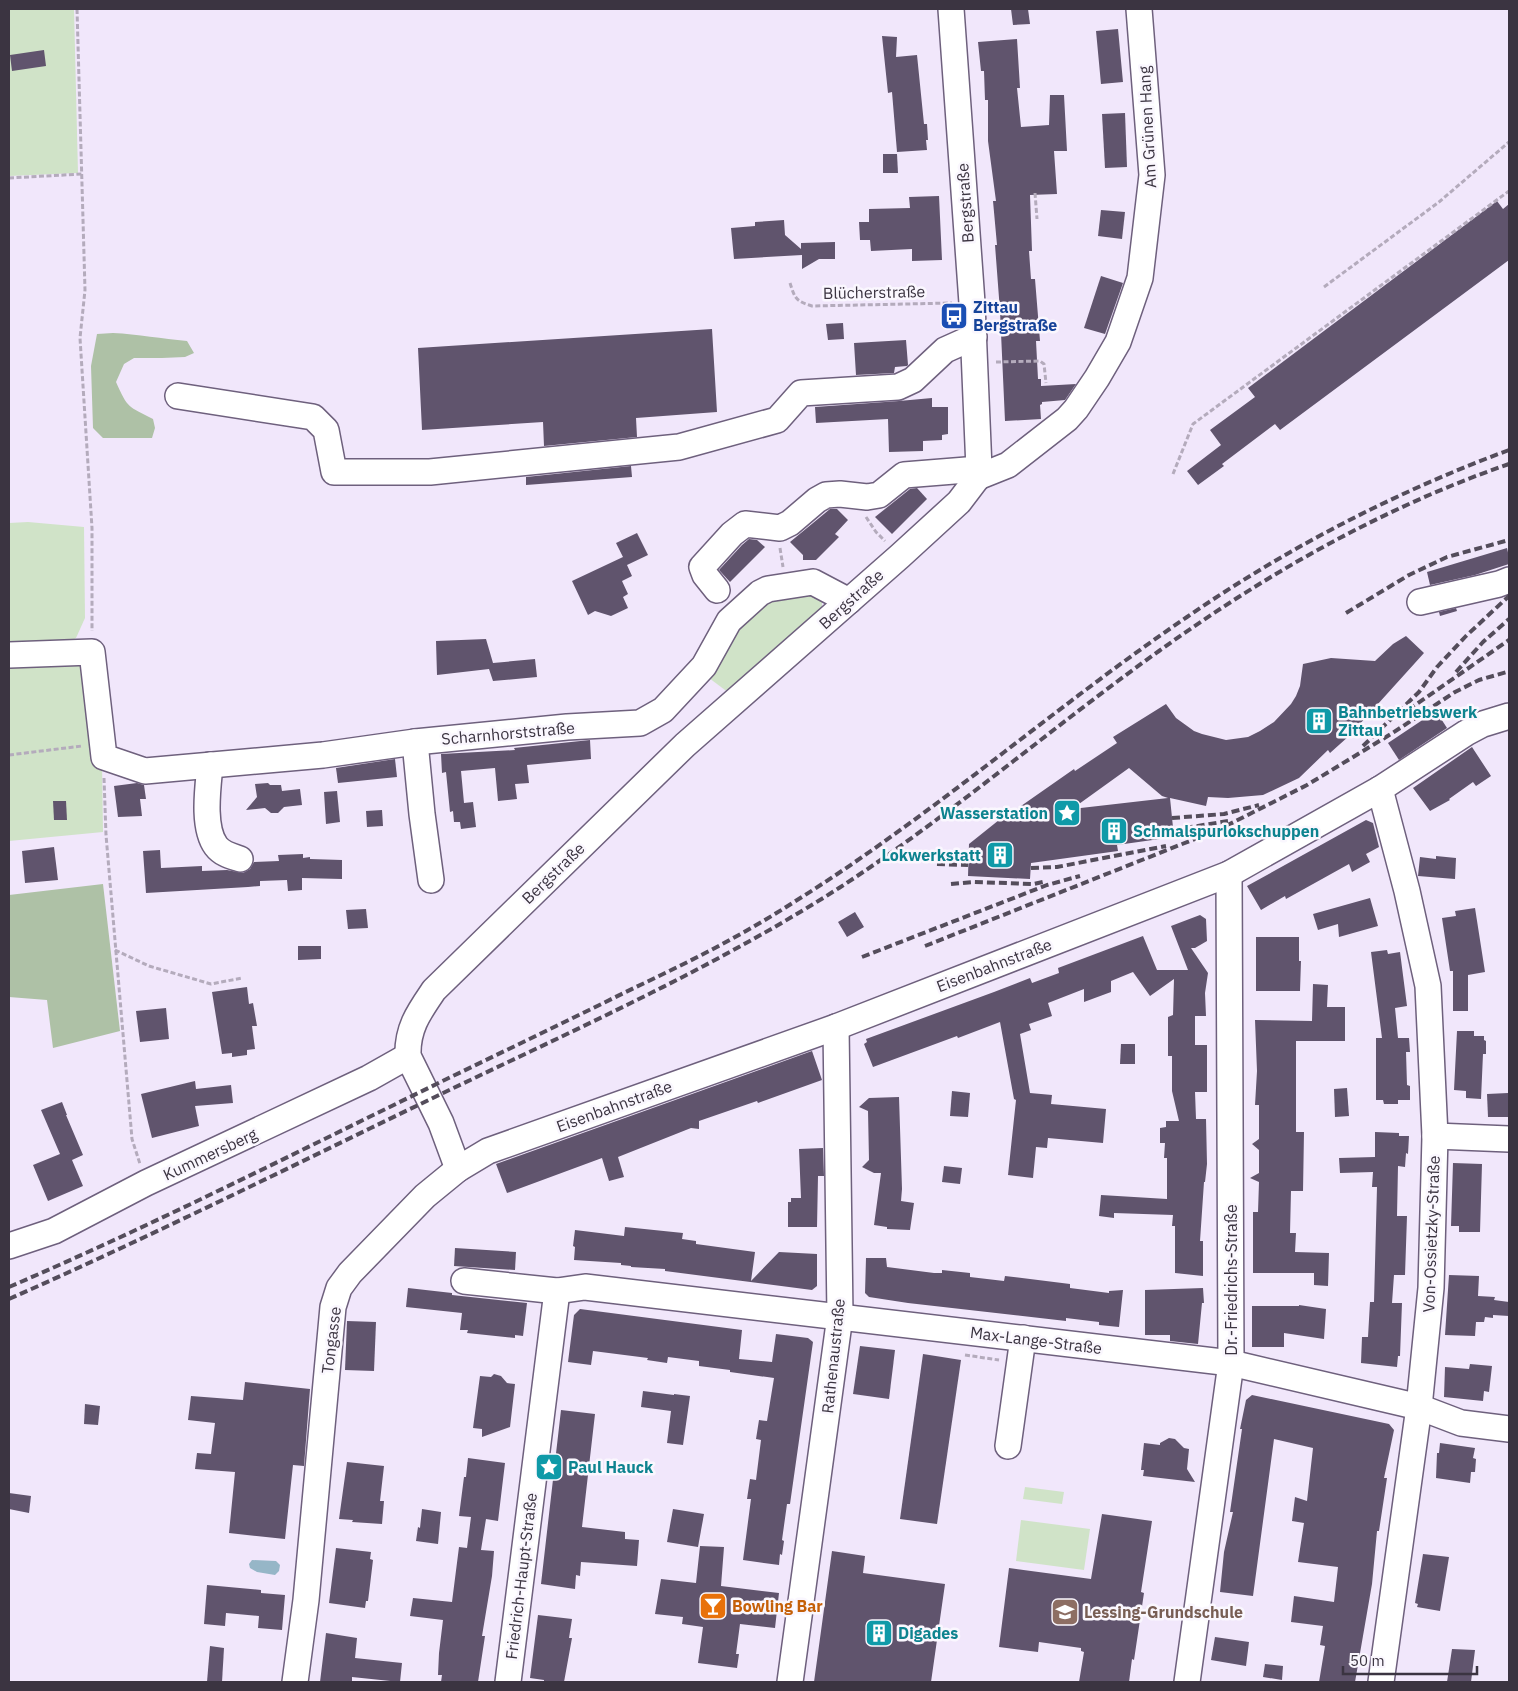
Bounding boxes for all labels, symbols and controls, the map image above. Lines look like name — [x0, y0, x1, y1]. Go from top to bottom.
street label: Am Grünen Hang — [1134, 65, 1160, 189]
street label: Bergstraße — [952, 162, 978, 244]
street label: Blücherstraße — [823, 281, 926, 303]
place label: Zittau Bergstraße — [973, 297, 1057, 335]
bus stop icon: Zittau Bergstraße — [939, 301, 969, 331]
street label: Bergstraße — [815, 565, 888, 633]
place label: Bahnbetriebswerk Zittau — [1338, 702, 1478, 740]
building icon: Bahnbetriebswerk Zittau — [1304, 706, 1334, 736]
street label: Scharnhorststraße — [440, 717, 576, 749]
place icon: Wasserstation — [1052, 798, 1082, 828]
place label: Wasserstation — [940, 803, 1048, 823]
building icon: Schmalspurlokschuppen — [1099, 816, 1129, 846]
place label: Schmalspurlokschuppen — [1133, 821, 1319, 841]
street label: Bergstraße — [517, 838, 589, 908]
building icon: Lokwerkstatt — [985, 840, 1015, 870]
place label: Lokwerkstatt — [881, 845, 981, 865]
street label: Eisenbahnstraße — [934, 934, 1055, 996]
street label: Eisenbahnstraße — [553, 1076, 675, 1136]
street label: Kummersberg — [160, 1123, 261, 1185]
street label: Von-Ossietzky-Straße — [1418, 1155, 1444, 1313]
street label: Dr.-Friedrichs-Straße — [1221, 1204, 1241, 1356]
street label: Rathenaustraße — [817, 1297, 849, 1414]
street label: Tongasse — [317, 1305, 345, 1375]
street label: Max-Lange-Straße — [969, 1322, 1103, 1358]
place icon: Paul Hauck — [534, 1452, 564, 1482]
place label: Paul Hauck — [568, 1457, 654, 1477]
street label: Friedrich-Haupt-Straße — [501, 1491, 541, 1660]
bar icon: Bowling Bar — [698, 1591, 728, 1621]
place label: Bowling Bar — [732, 1596, 823, 1616]
school or university icon: Lessing-Grundschule — [1050, 1597, 1080, 1627]
place label: Lessing-Grundschule — [1084, 1602, 1243, 1622]
building icon: Digades — [864, 1618, 894, 1648]
place label: Digades — [898, 1623, 958, 1643]
scale bar — [1343, 1644, 1477, 1676]
text: 50 m — [1350, 1651, 1385, 1670]

